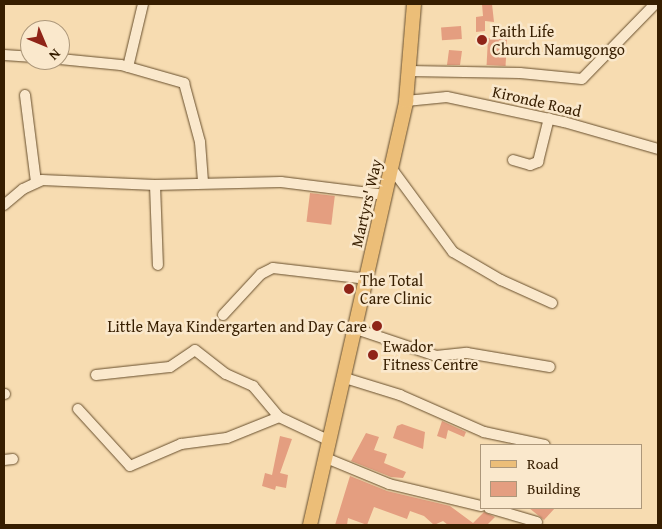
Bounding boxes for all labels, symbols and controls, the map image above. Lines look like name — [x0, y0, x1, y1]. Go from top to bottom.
north arrow — [20, 20, 70, 70]
place label: Faith Life Church Namugongo — [492, 21, 625, 59]
marker: Faith Life Church Namugongo — [476, 34, 488, 46]
text: N — [45, 45, 65, 65]
street label: Kironde Road — [491, 81, 583, 121]
street label: Martyrs' Way — [347, 157, 385, 249]
place label: The Total Care Clinic — [360, 270, 432, 308]
marker: The Total Care Clinic — [342, 282, 356, 296]
place label: Little Maya Kindergarten and Day Care — [108, 316, 367, 336]
marker: Little Maya Kindergarten and Day Care — [371, 320, 383, 332]
place label: Ewador Fitness Centre — [383, 336, 478, 374]
marker: Ewador Fitness Centre — [367, 349, 379, 361]
legend — [480, 444, 642, 509]
text: Road — [527, 453, 558, 474]
text: Building — [527, 478, 580, 499]

